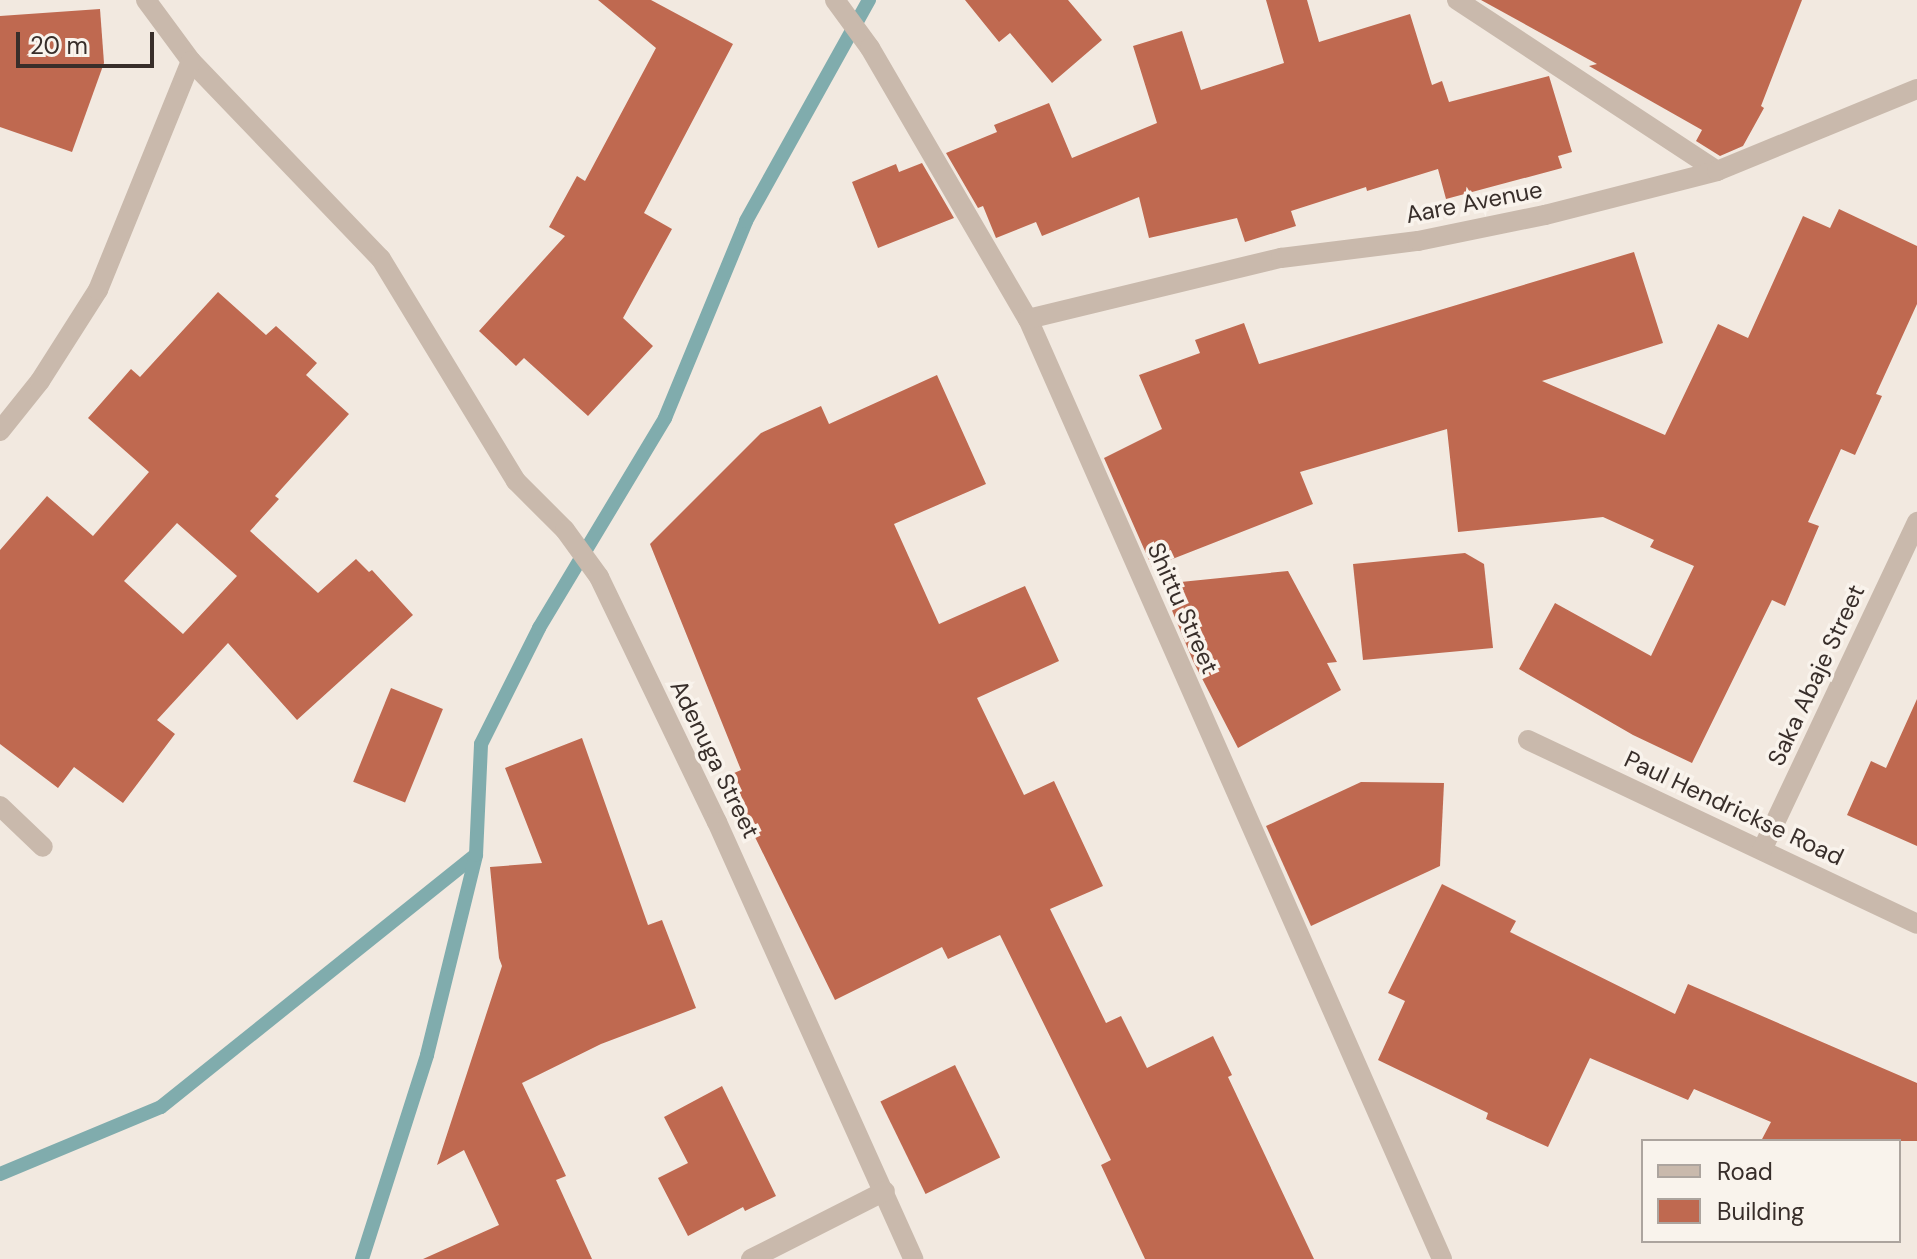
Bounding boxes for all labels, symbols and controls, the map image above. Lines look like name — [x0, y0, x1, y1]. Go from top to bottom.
scale bar — [20, 16, 158, 66]
text: 20 m — [30, 30, 88, 61]
street label: Aare Avenue — [1403, 175, 1545, 229]
street label: Shittu Street — [1141, 538, 1225, 678]
street label: Saka Abaje Street — [1761, 580, 1871, 770]
street label: Adenuga Street — [664, 675, 766, 843]
street label: Paul Hendrickse Road — [1620, 745, 1848, 871]
legend — [1641, 1139, 1901, 1243]
text: Road — [1717, 1156, 1773, 1187]
text: Building — [1717, 1196, 1804, 1227]

